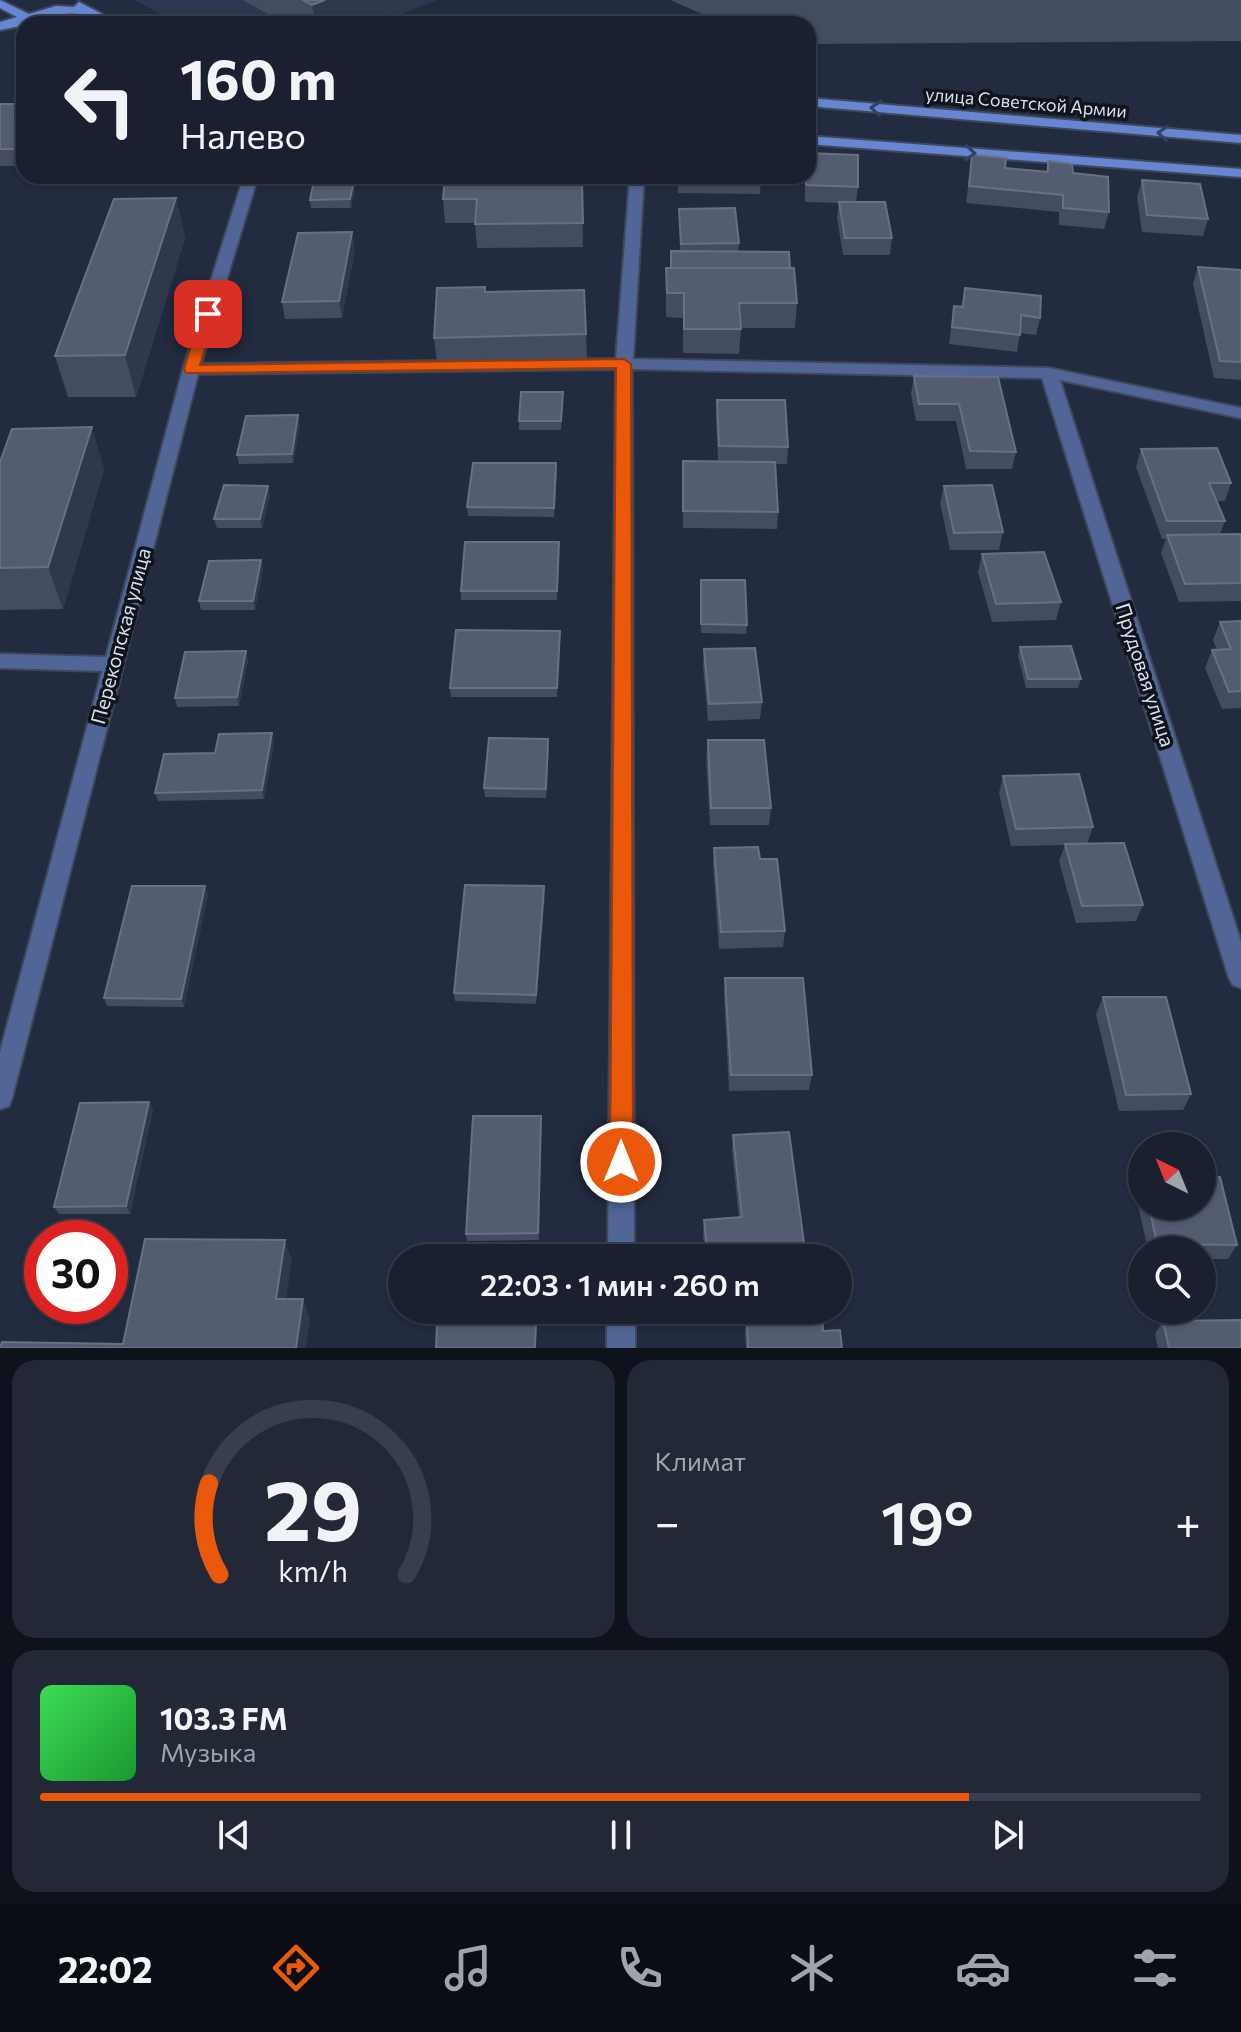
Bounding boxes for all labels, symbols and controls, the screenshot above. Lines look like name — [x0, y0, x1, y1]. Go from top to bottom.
text: 160 m — [180, 43, 337, 112]
icon: left — [48, 48, 152, 152]
street label: улица Советской Армии — [924, 82, 1128, 122]
one-way arrow — [869, 100, 882, 117]
text: Налево — [180, 112, 306, 156]
one-way arrow — [1156, 124, 1169, 141]
one-way arrow — [963, 144, 976, 161]
pin — [174, 280, 242, 348]
icon: arrive — [186, 292, 230, 336]
street label: Перекопская улица — [85, 545, 155, 726]
street label: Прудовая улица — [1111, 600, 1181, 750]
position arrow — [579, 1120, 663, 1204]
north arrow — [1128, 1132, 1216, 1220]
map controls — [1128, 1132, 1216, 1324]
speed limit sign: 30 — [24, 1220, 128, 1324]
button: search — [1128, 1236, 1216, 1324]
text: 22:03 · 1 мин · 260 m — [480, 1265, 760, 1302]
text: Климат — [655, 1445, 746, 1476]
text: 29 — [264, 1456, 362, 1558]
text: 19° — [881, 1484, 974, 1557]
text: − — [655, 1494, 680, 1548]
text: + — [1175, 1494, 1201, 1548]
text: km/h — [278, 1553, 348, 1588]
text: 103.3 FM — [160, 1699, 288, 1736]
text: Музыка — [160, 1736, 256, 1767]
icon: previous — [212, 1813, 256, 1857]
icon: pause — [599, 1813, 643, 1857]
icon: next — [986, 1813, 1030, 1857]
icon: directions — [268, 1940, 324, 1996]
icon: music — [440, 1940, 496, 1996]
icon: phone — [612, 1940, 668, 1996]
icon: climate — [784, 1940, 840, 1996]
icon: car — [955, 1940, 1011, 1996]
icon: filters — [1127, 1940, 1183, 1996]
text: 22:02 — [58, 1946, 153, 1990]

